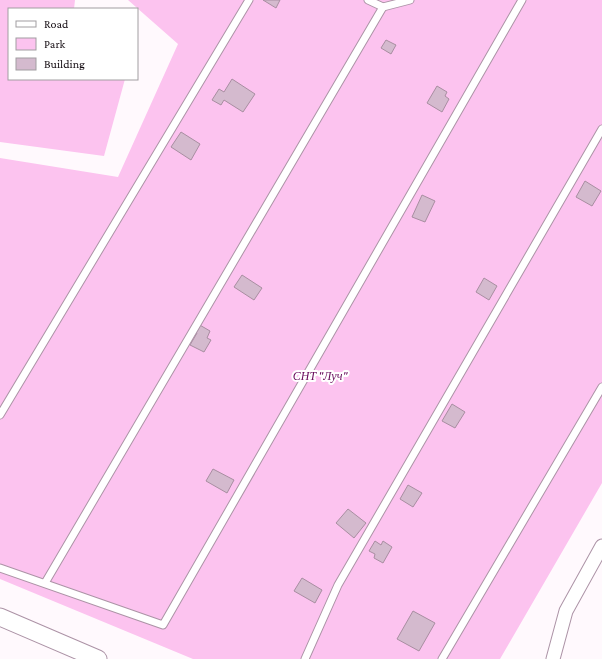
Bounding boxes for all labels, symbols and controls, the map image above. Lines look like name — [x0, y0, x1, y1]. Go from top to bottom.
legend — [8, 8, 138, 80]
text: Road — [44, 17, 69, 31]
text: Park — [44, 37, 66, 51]
text: Building — [44, 57, 85, 71]
park label: СНТ "Луч" — [293, 369, 348, 383]

